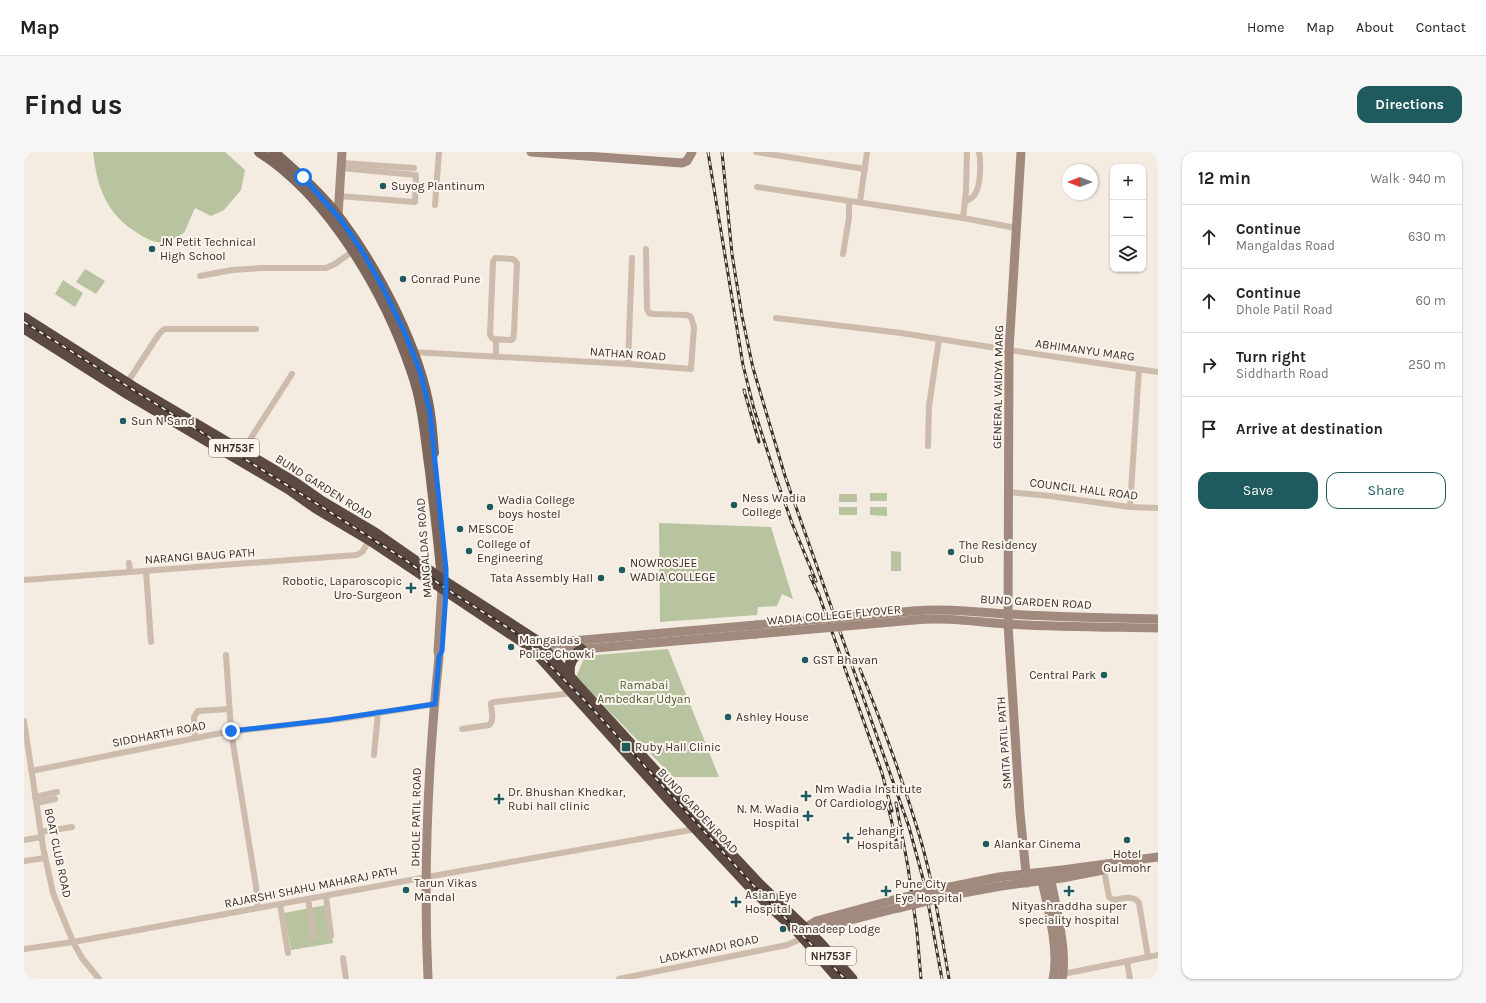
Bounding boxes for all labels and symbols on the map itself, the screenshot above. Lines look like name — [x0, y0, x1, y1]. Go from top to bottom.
north arrow — [1062, 164, 1098, 200]
route start — [294, 168, 312, 186]
place label: Suyog Plantinum — [391, 179, 485, 193]
marker: Suyog Plantinum — [378, 181, 388, 191]
place label: JN Petit Technical High School — [160, 235, 256, 263]
marker: JN Petit Technical High School — [147, 244, 157, 254]
place label: Conrad Pune — [411, 272, 480, 286]
marker: Conrad Pune — [398, 274, 408, 284]
street label: GENERAL VAIDYA MARG — [990, 325, 1006, 449]
street label: ABHIMANYU MARG — [1034, 336, 1136, 364]
street label: NATHAN ROAD — [589, 344, 667, 364]
place label: Sun N Sand — [131, 414, 195, 428]
marker: Sun N Sand — [118, 416, 128, 426]
road number: NH753F — [209, 439, 259, 457]
street label: BUND GARDEN ROAD — [273, 451, 375, 523]
street label: COUNCIL HALL ROAD — [1029, 475, 1139, 503]
place label: Ness Wadia College — [742, 491, 806, 519]
place label: Wadia College boys hostel — [498, 493, 575, 521]
street label: MANGALDAS ROAD — [414, 497, 434, 599]
marker: Ness Wadia College — [729, 500, 739, 510]
marker: Wadia College boys hostel — [485, 502, 495, 512]
place label: MESCOE — [468, 522, 514, 536]
marker: MESCOE — [455, 524, 465, 534]
place label: College of Engineering — [477, 537, 543, 565]
place label: The Residency Club — [959, 538, 1037, 566]
street label: NARANGI BAUG PATH — [144, 545, 256, 567]
marker: College of Engineering — [464, 546, 474, 556]
marker: The Residency Club — [946, 547, 956, 557]
place label: NOWROSJEE WADIA COLLEGE — [630, 556, 716, 584]
marker: NOWROSJEE WADIA COLLEGE — [617, 565, 627, 575]
place label: Tata Assembly Hall — [490, 571, 593, 585]
marker: Tata Assembly Hall — [596, 573, 606, 583]
place label: Robotic, Laparoscopic Uro-Surgeon — [282, 574, 402, 602]
marker: Robotic, Laparoscopic Uro-Surgeon — [405, 582, 417, 594]
street label: BUND GARDEN ROAD — [980, 592, 1092, 612]
street label: WADIA COLLEGE FLYOVER — [766, 602, 902, 628]
place label: Mangaldas Police Chowki — [519, 633, 595, 661]
marker: Mangaldas Police Chowki — [506, 642, 516, 652]
place label: GST Bhavan — [813, 653, 878, 667]
marker: GST Bhavan — [800, 655, 810, 665]
place label: Central Park — [1029, 668, 1096, 682]
marker: Central Park — [1099, 670, 1109, 680]
park label: Ramabai Ambedkar Udyan — [597, 678, 691, 706]
street label: SMITA PATIL PATH — [994, 696, 1014, 790]
place label: Ashley House — [736, 710, 809, 724]
marker: Ashley House — [723, 712, 733, 722]
street label: SIDDHARTH ROAD — [111, 718, 207, 750]
route end — [222, 722, 240, 740]
place label: Ruby Hall Clinic — [635, 740, 721, 754]
marker: Ruby Hall Clinic — [620, 741, 632, 753]
street label: BUND GARDEN ROAD — [655, 765, 741, 857]
street label: DHOLE PATIL ROAD — [408, 767, 424, 867]
place label: Nm Wadia Institute Of Cardiology — [815, 782, 922, 810]
place label: Dr. Bhushan Khedkar, Rubi hall clinic — [508, 785, 626, 813]
marker: Nm Wadia Institute Of Cardiology — [800, 790, 812, 802]
marker: Dr. Bhushan Khedkar, Rubi hall clinic — [493, 793, 505, 805]
place label: N. M. Wadia Hospital — [736, 802, 799, 830]
street label: BOAT CLUB ROAD — [42, 807, 74, 899]
marker: N. M. Wadia Hospital — [802, 810, 814, 822]
place label: Jehangir Hospital — [857, 824, 904, 852]
marker: Jehangir Hospital — [842, 832, 854, 844]
marker: Hotel Gulmohr — [1122, 835, 1132, 845]
place label: Alankar Cinema — [994, 837, 1081, 851]
marker: Alankar Cinema — [981, 839, 991, 849]
place label: Hotel Gulmohr — [1103, 847, 1152, 875]
street label: RAJARSHI SHAHU MAHARAJ PATH — [223, 863, 399, 911]
place label: Tarun Vikas Mandal — [414, 876, 477, 904]
place label: Pune City Eye Hospital — [895, 877, 962, 905]
marker: Tarun Vikas Mandal — [401, 885, 411, 895]
marker: Pune City Eye Hospital — [880, 885, 892, 897]
marker: Nityashraddha super speciality hospital — [1063, 885, 1075, 897]
place label: Asian Eye Hospital — [745, 888, 797, 916]
marker: Asian Eye Hospital — [730, 896, 742, 908]
place label: Nityashraddha super speciality hospital — [1012, 899, 1127, 927]
place label: Ranadeep Lodge — [791, 922, 880, 936]
marker: Ranadeep Lodge — [778, 924, 788, 934]
street label: LADKATWADI ROAD — [658, 932, 760, 966]
road number: NH753F — [806, 947, 856, 965]

